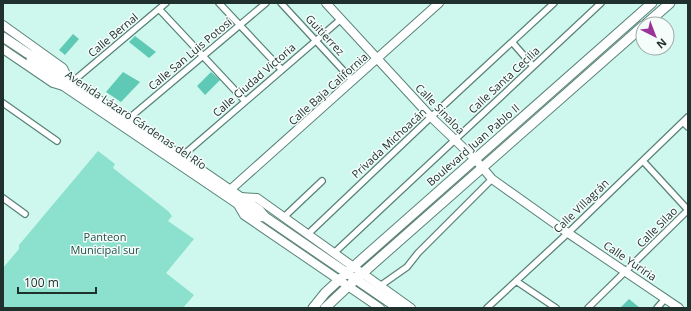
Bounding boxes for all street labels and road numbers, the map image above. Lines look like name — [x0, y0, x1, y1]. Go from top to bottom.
street label: Calle Bernal — [84, 9, 141, 60]
street label: Guitierrez — [303, 11, 348, 58]
street label: Calle San Luis Potosí — [145, 14, 235, 93]
street label: Calle Ciudad Victoria — [209, 40, 298, 120]
street label: Calle Santa Cecilia — [465, 43, 543, 117]
street label: Calle Baja California — [285, 49, 370, 128]
street label: Avenida Lázaro Cárdenas del Río — [63, 67, 210, 173]
street label: Calle Sinaloa — [412, 80, 468, 137]
street label: Boulevard Juan Pablo II — [423, 100, 522, 189]
street label: Privada Michoacán — [348, 104, 429, 181]
street label: Calle Villagrán — [550, 175, 612, 236]
street label: Calle Silao — [633, 203, 681, 250]
street label: Calle Yuriria — [601, 237, 660, 284]

